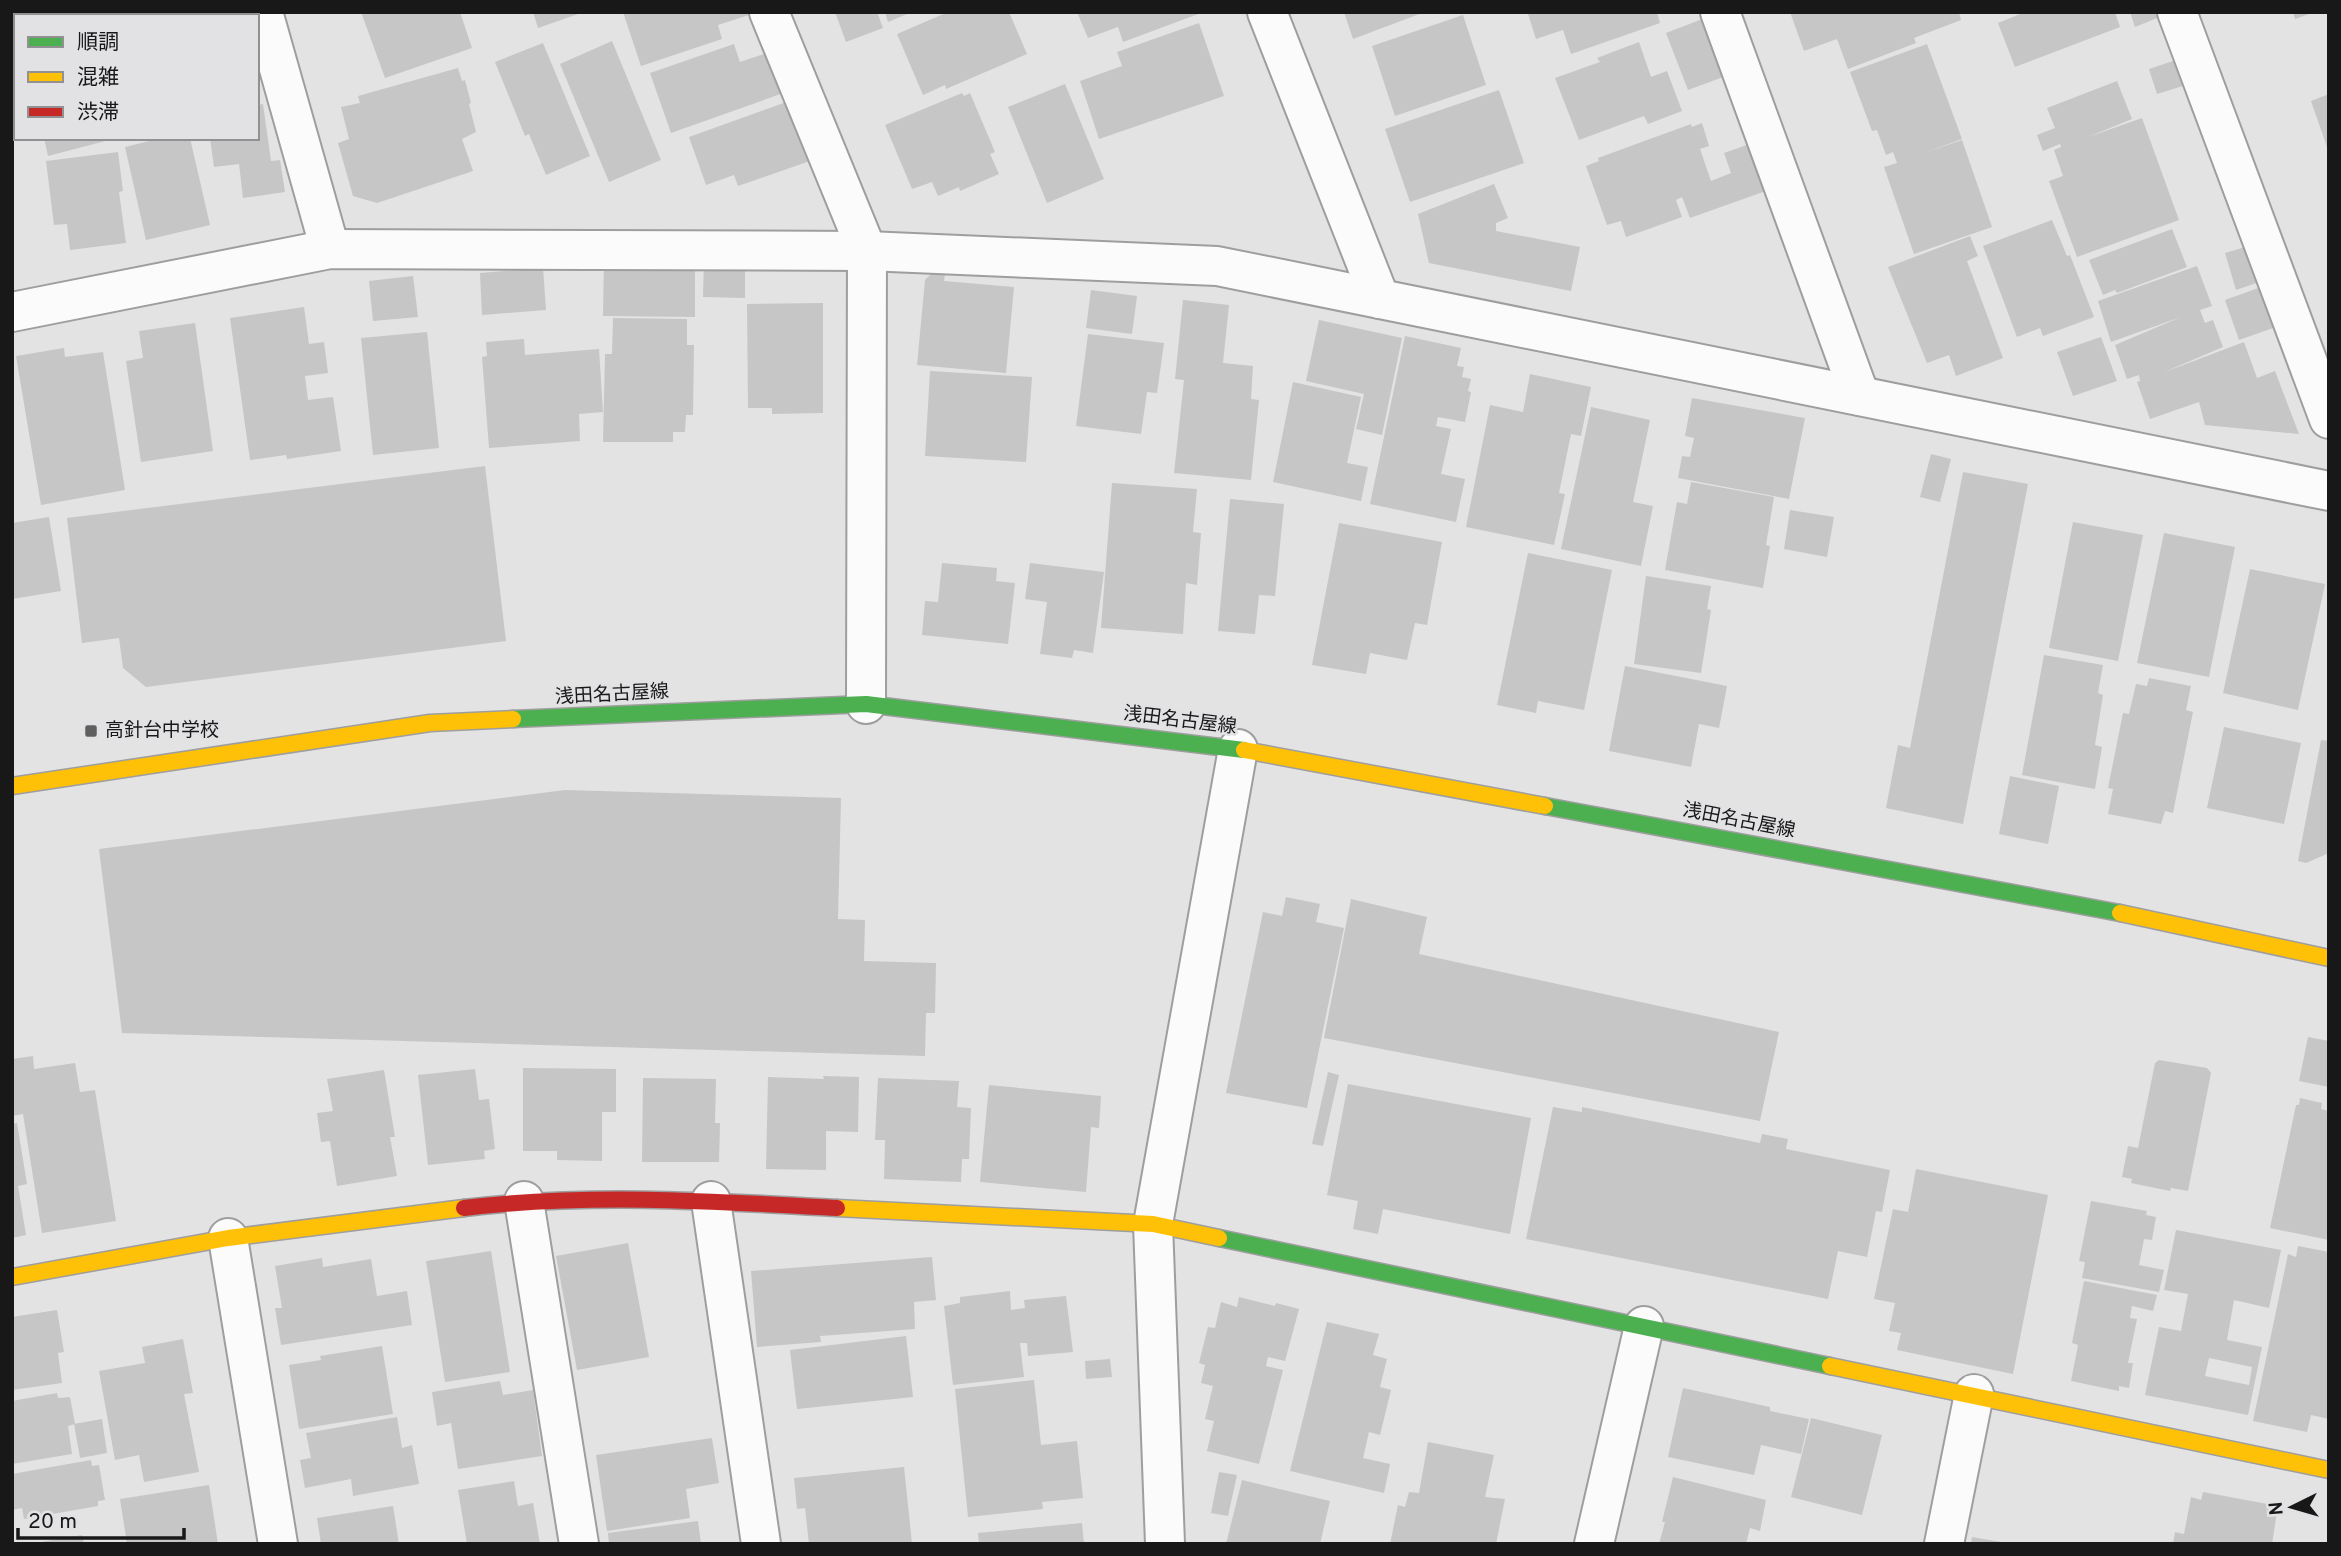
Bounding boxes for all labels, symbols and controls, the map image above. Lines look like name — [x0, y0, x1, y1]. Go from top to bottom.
legend — [14, 14, 259, 140]
text: 順調 — [77, 30, 119, 57]
text: 混雑 — [77, 65, 119, 92]
text: 渋滞 — [77, 100, 119, 127]
street label: 浅田名古屋線 — [554, 680, 670, 710]
street label: 浅田名古屋線 — [1122, 702, 1238, 740]
place label: 高針台中学校 — [105, 719, 219, 743]
marker: 高針台中学校 — [83, 723, 99, 739]
street label: 浅田名古屋線 — [1681, 798, 1797, 844]
north arrow — [2257, 1472, 2327, 1542]
scale bar — [18, 1496, 184, 1540]
text: N — [2265, 1500, 2290, 1516]
text: 20 m — [28, 1509, 77, 1536]

